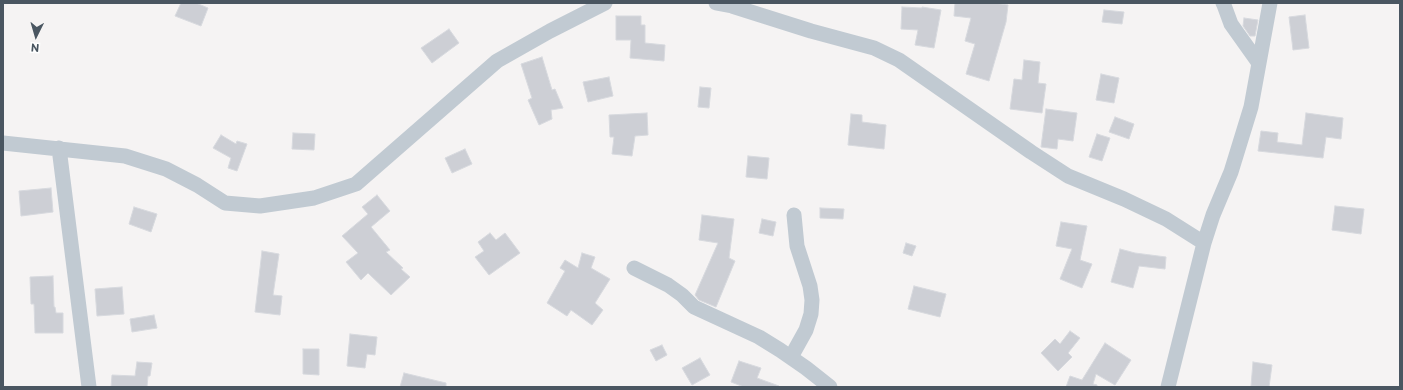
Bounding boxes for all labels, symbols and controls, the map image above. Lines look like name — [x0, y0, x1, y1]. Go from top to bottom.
north arrow — [16, 16, 56, 56]
text: N — [30, 42, 40, 55]

